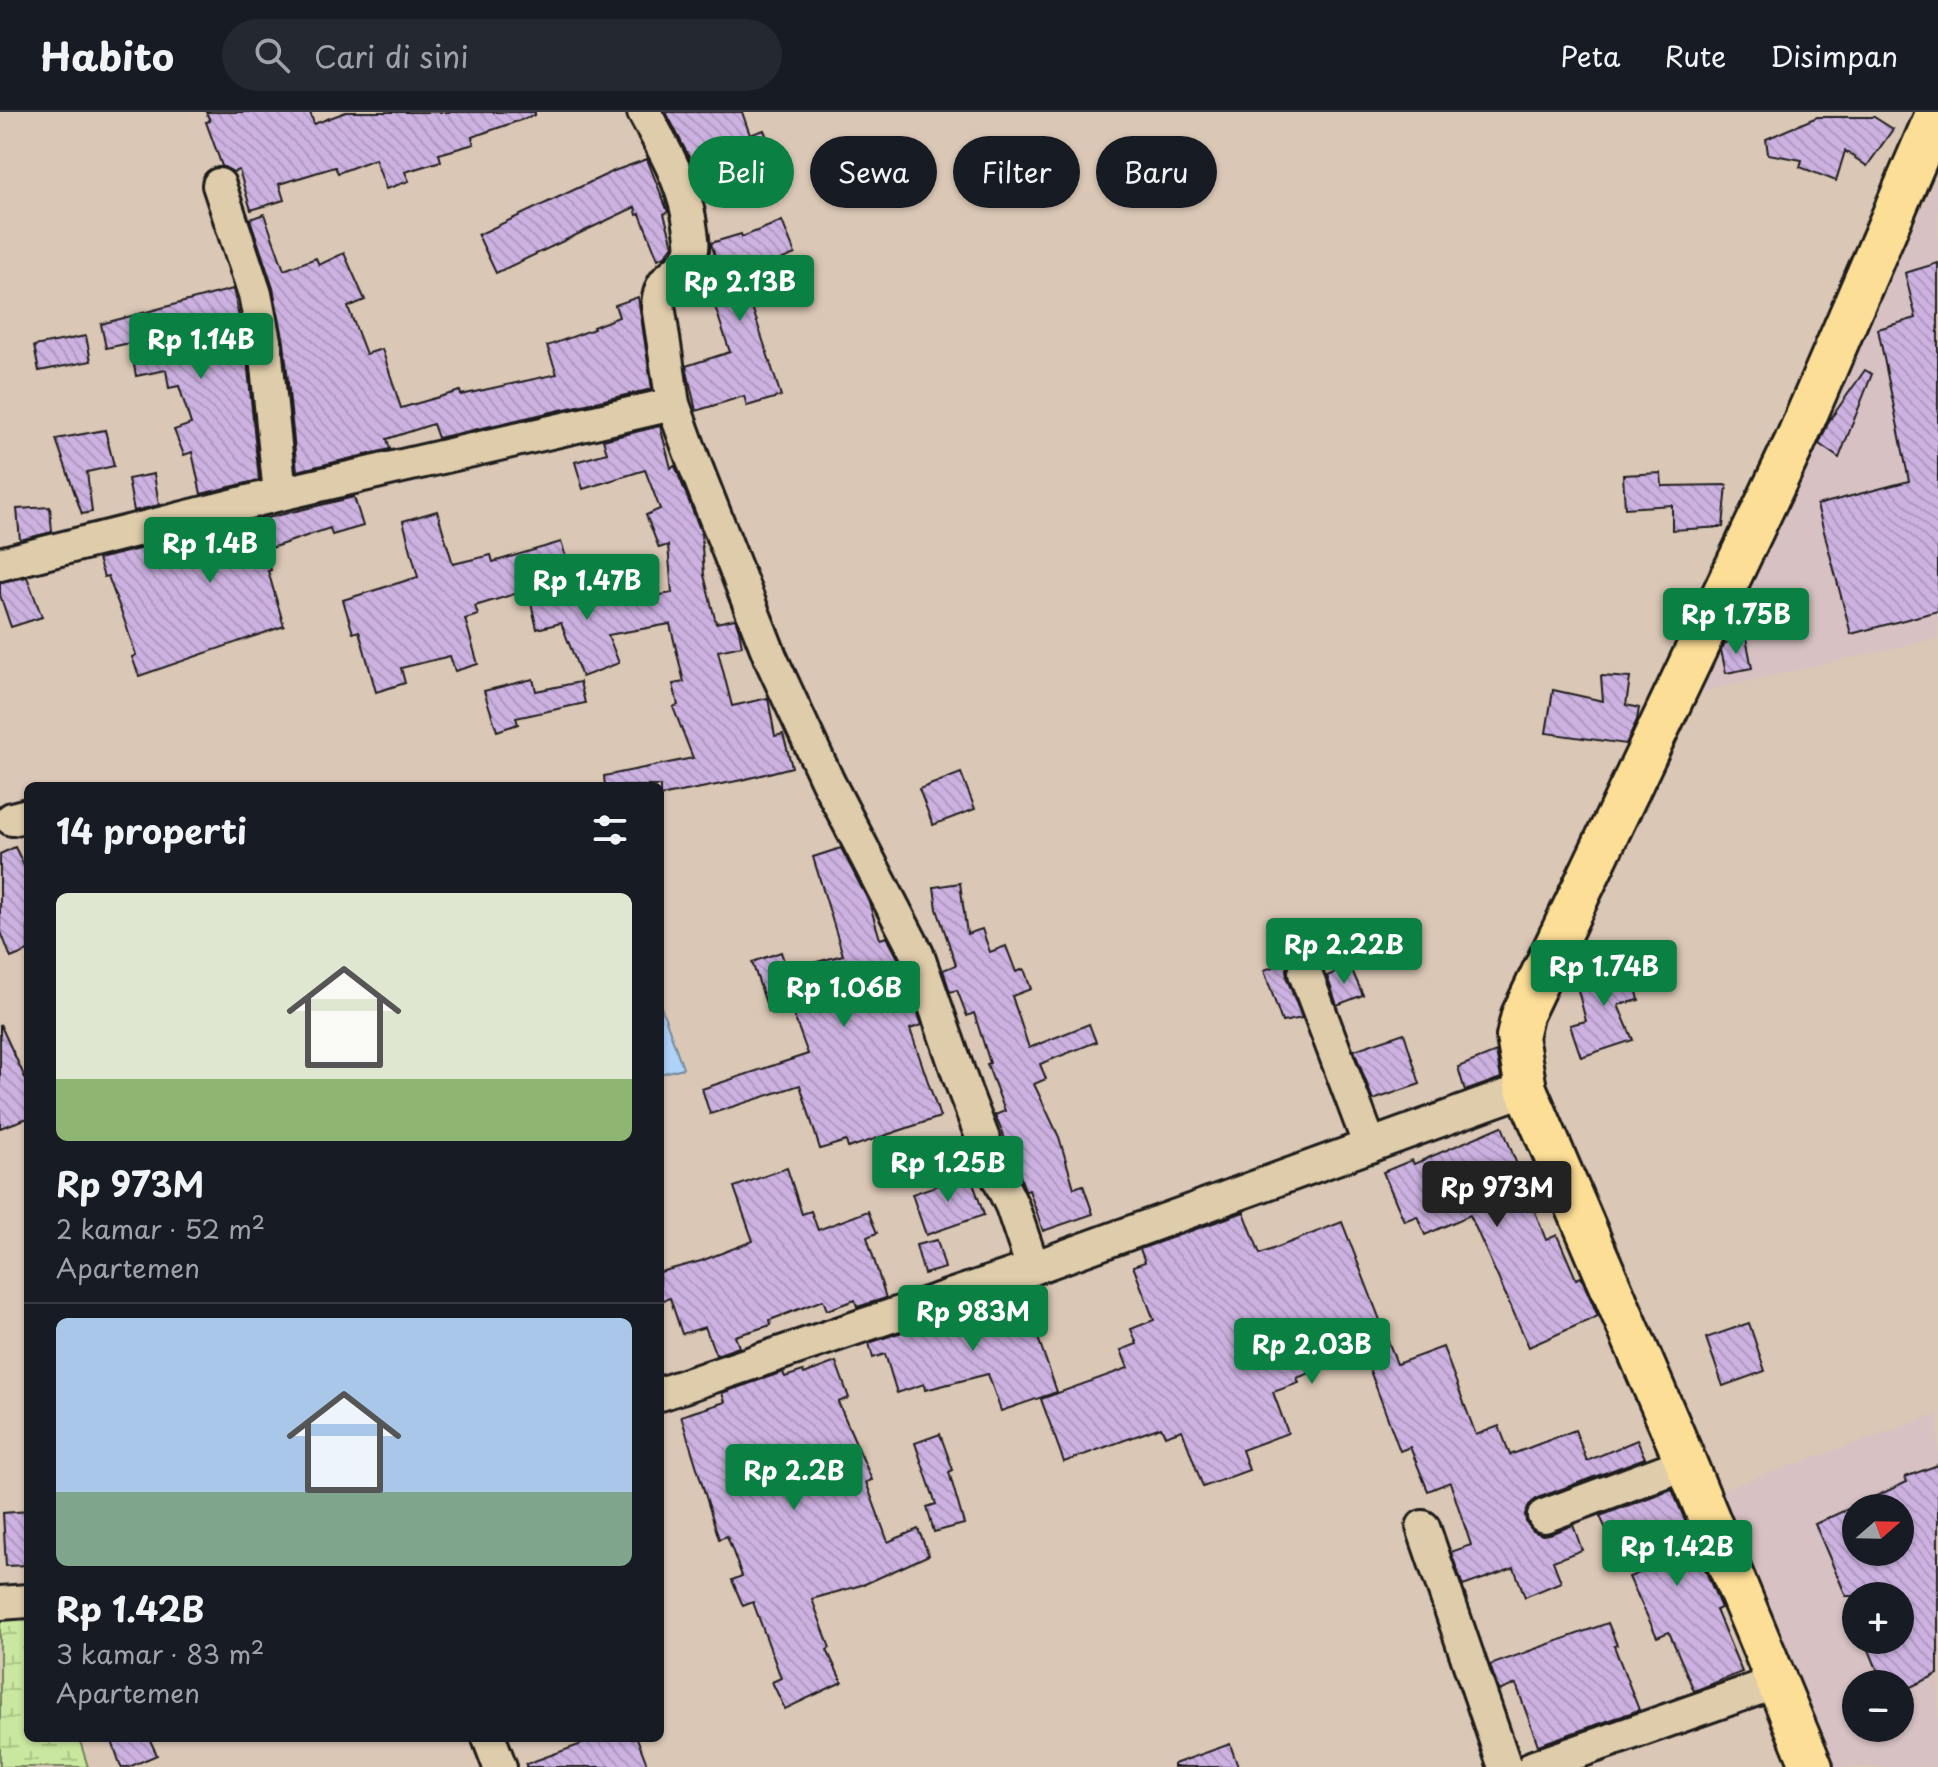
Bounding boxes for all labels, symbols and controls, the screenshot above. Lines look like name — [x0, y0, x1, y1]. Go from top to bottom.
search box — [222, 19, 782, 91]
text: Habito — [40, 27, 174, 84]
icon: search — [250, 33, 294, 77]
text: Cari di sini — [314, 33, 469, 78]
text: Peta — [1560, 34, 1620, 77]
text: Rute — [1664, 34, 1726, 77]
text: Disimpan — [1770, 34, 1898, 77]
chip: Beli — [688, 136, 794, 208]
chip: Sewa — [810, 136, 937, 208]
chip: Filter — [953, 136, 1080, 208]
chip: Baru — [1096, 136, 1217, 208]
pin: Rp 2.13B — [657, 255, 823, 323]
text: Rp 2.13B — [684, 261, 796, 300]
pin: Rp 1.14B — [118, 313, 284, 381]
text: Rp 1.14B — [147, 319, 255, 358]
pin: Rp 1.4B — [136, 517, 284, 585]
text: Rp 1.4B — [162, 523, 258, 562]
pin: Rp 1.47B — [504, 554, 670, 622]
text: Rp 1.47B — [532, 560, 642, 599]
pin: Rp 1.75B — [1653, 588, 1819, 656]
text: Rp 1.75B — [1681, 594, 1791, 633]
text: 14 properti — [56, 804, 247, 856]
icon: filters — [588, 808, 632, 852]
pin: Rp 2.22B — [1261, 918, 1427, 986]
text: Rp 2.22B — [1284, 924, 1404, 963]
pin: Rp 1.74B — [1521, 940, 1687, 1008]
icon: home — [272, 945, 416, 1089]
text: Rp 1.74B — [1549, 946, 1659, 985]
pin: Rp 1.06B — [761, 961, 927, 1029]
text: Rp 1.06B — [786, 967, 902, 1006]
pin: Rp 1.25B — [865, 1136, 1031, 1204]
text: Rp 1.25B — [890, 1142, 1006, 1181]
text: Rp 973M — [56, 1157, 204, 1209]
pin: Rp 973M — [1423, 1161, 1571, 1229]
text: Rp 973M — [1440, 1167, 1554, 1206]
text: 2 kamar · 52 m² — [56, 1209, 265, 1248]
text: Apartemen — [56, 1248, 200, 1287]
pin: Rp 983M — [899, 1285, 1047, 1353]
text: Rp 983M — [916, 1291, 1030, 1330]
pin: Rp 2.03B — [1229, 1318, 1395, 1386]
text: Rp 2.03B — [1252, 1324, 1372, 1363]
icon: home — [272, 1370, 416, 1514]
pin: Rp 2.2B — [720, 1444, 868, 1512]
text: Rp 2.2B — [743, 1450, 845, 1489]
north arrow — [1842, 1494, 1914, 1566]
map controls — [1842, 1494, 1914, 1742]
pin: Rp 1.42B — [1594, 1520, 1760, 1588]
text: Rp 1.42B — [1620, 1526, 1734, 1565]
text: Rp 1.42B — [56, 1582, 205, 1634]
button: + — [1842, 1582, 1914, 1654]
text: 3 kamar · 83 m² — [56, 1634, 264, 1673]
button: − — [1842, 1670, 1914, 1742]
text: Apartemen — [56, 1673, 200, 1712]

